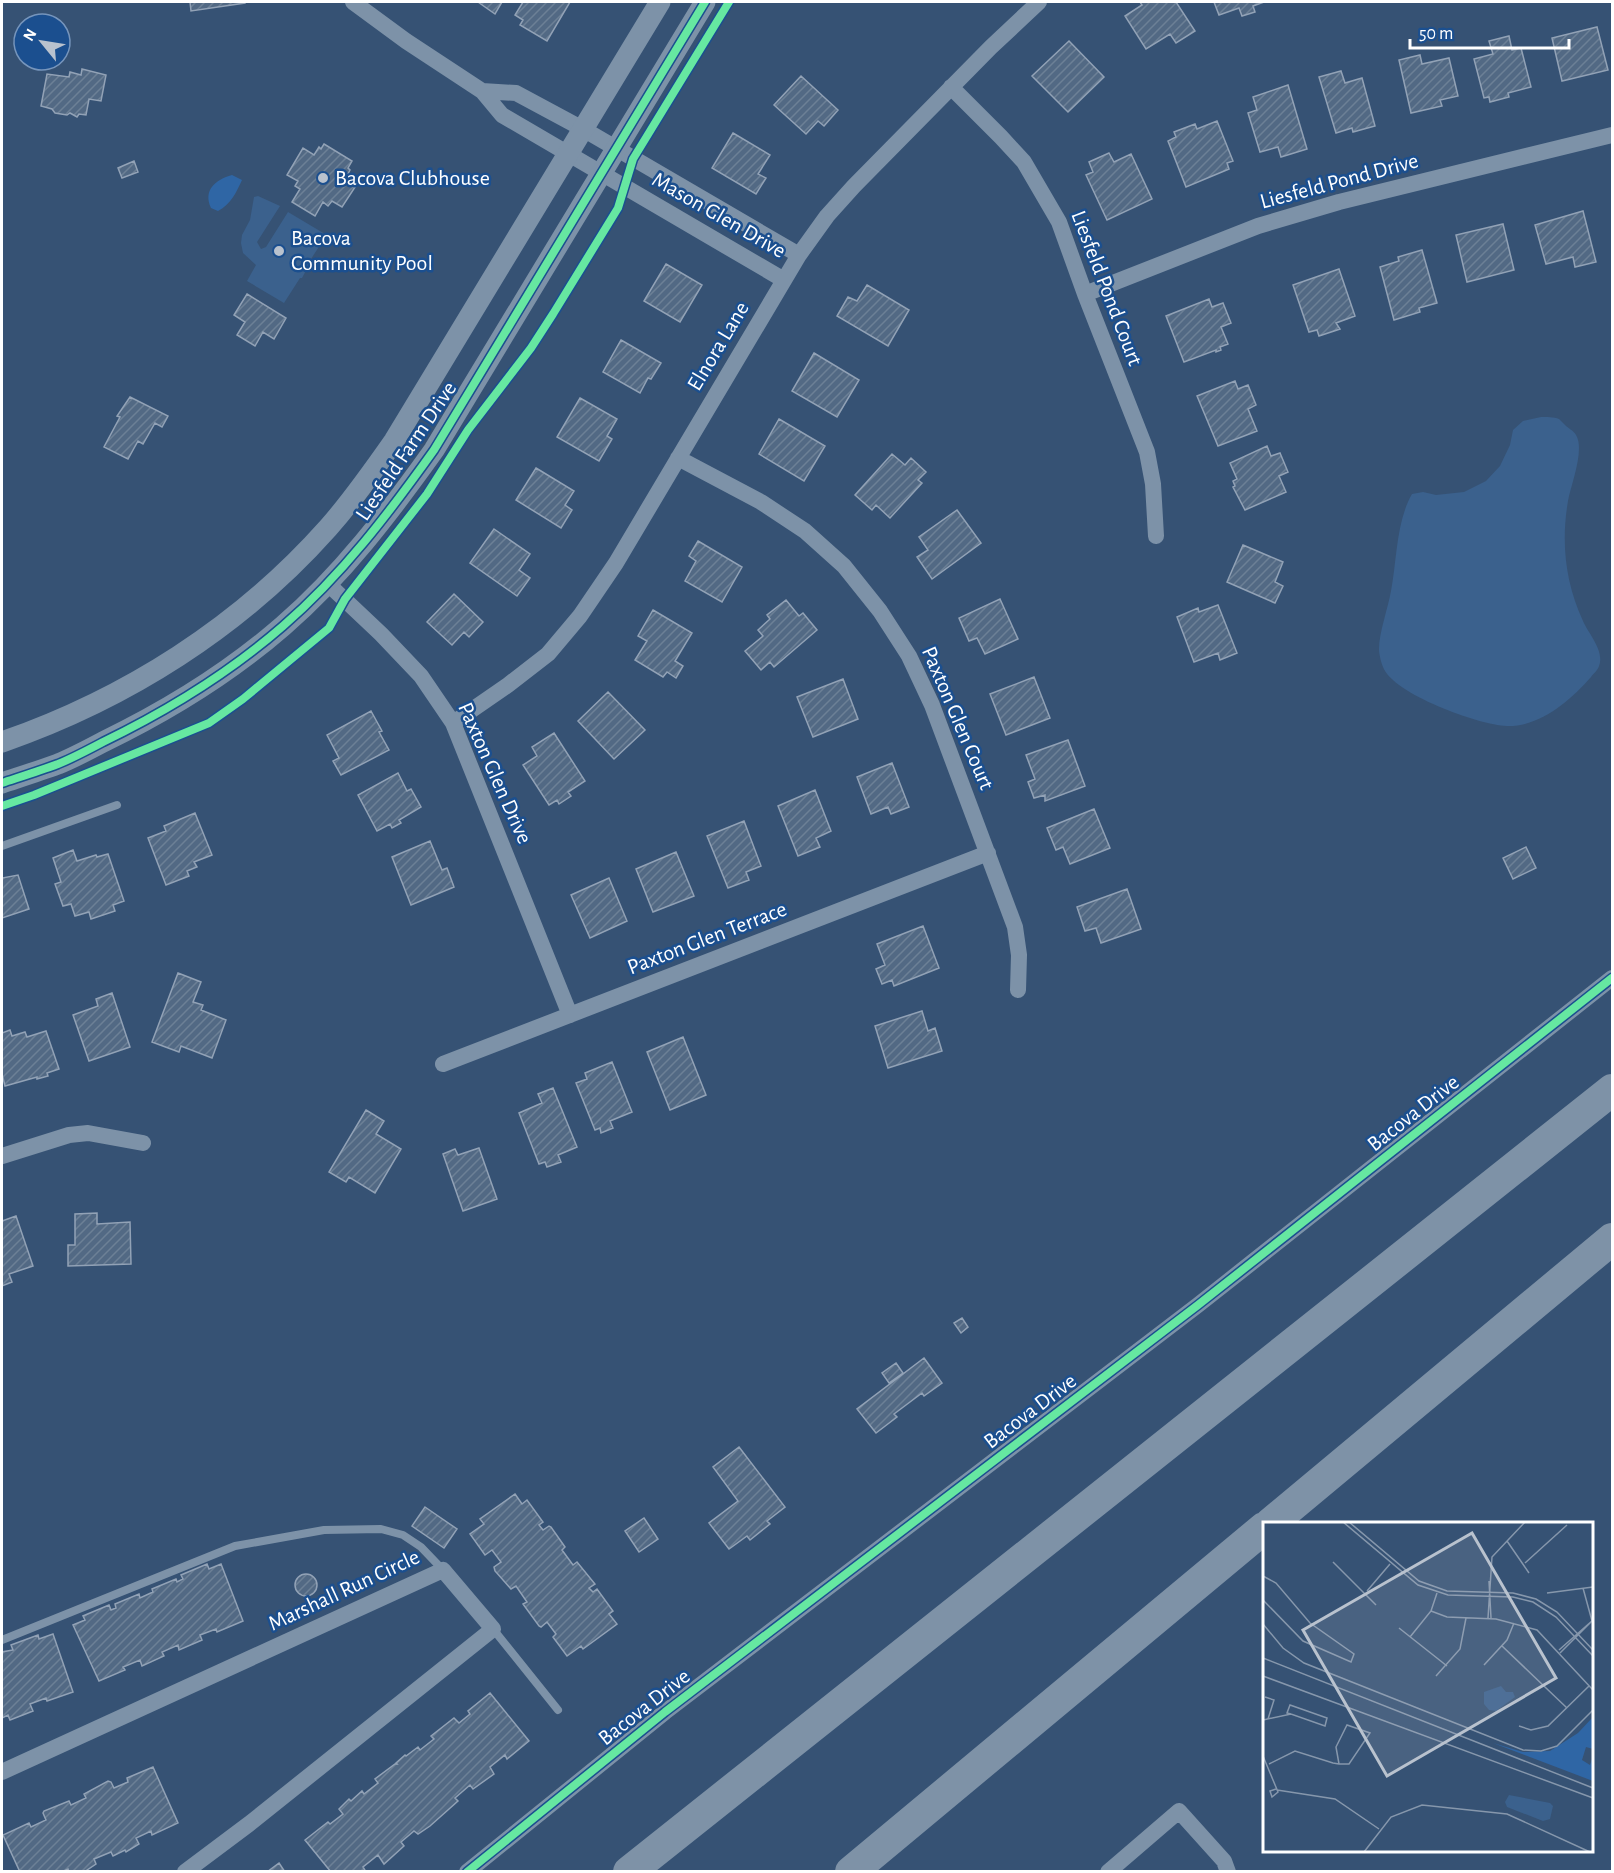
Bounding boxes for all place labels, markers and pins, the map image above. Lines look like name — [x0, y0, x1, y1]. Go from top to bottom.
place label: Bacova Clubhouse — [335, 167, 490, 189]
marker: Bacova Clubhouse — [316, 171, 330, 185]
place label: Bacova Community Pool — [291, 227, 433, 274]
marker: Bacova Community Pool — [272, 244, 286, 258]

